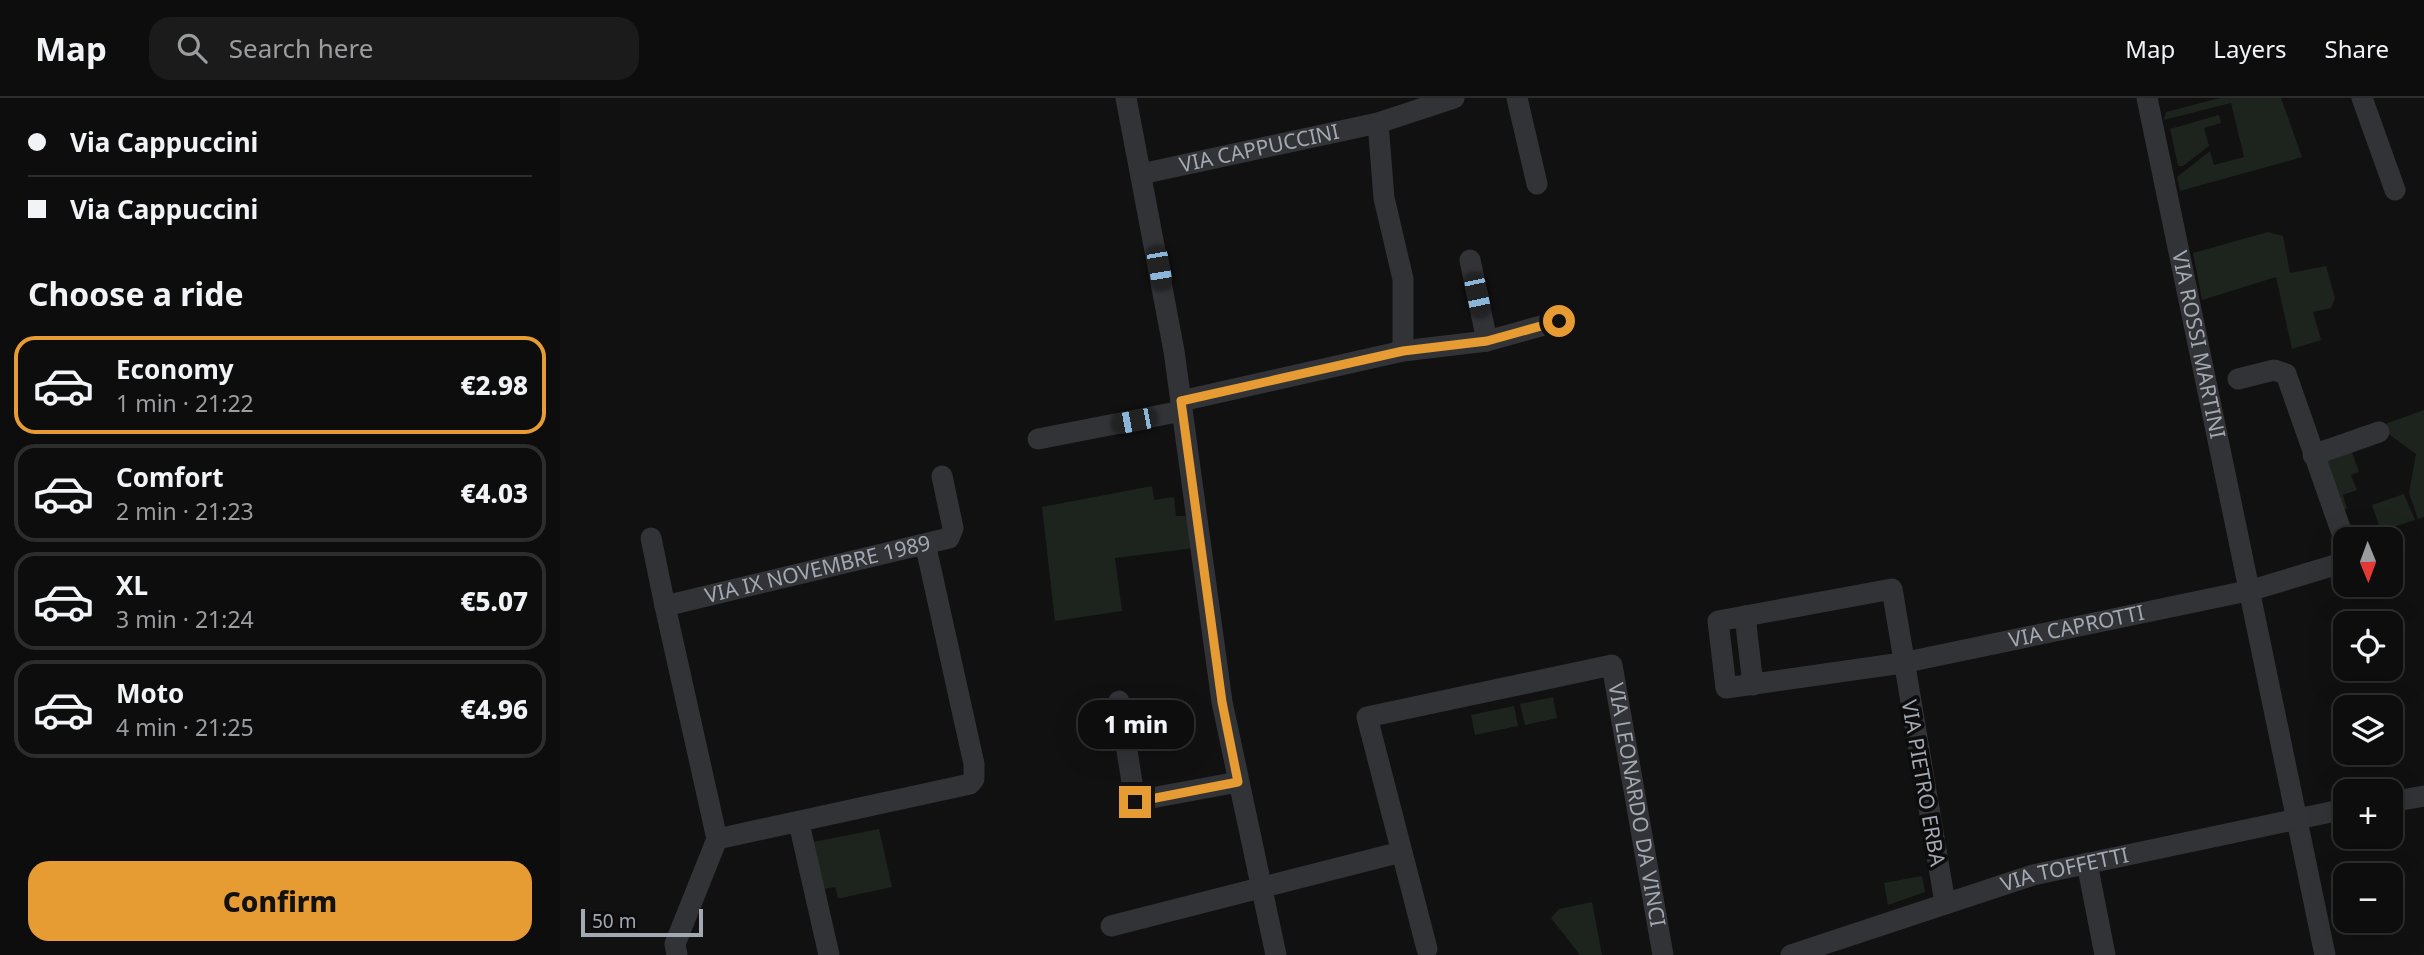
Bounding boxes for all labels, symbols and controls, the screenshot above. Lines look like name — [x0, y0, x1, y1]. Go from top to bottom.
search box — [149, 17, 639, 80]
text: Map — [35, 26, 107, 71]
icon: search — [173, 29, 211, 67]
text: Search here — [229, 30, 373, 66]
text: Map — [2125, 32, 2175, 65]
text: Layers — [2213, 32, 2287, 65]
text: Share — [2325, 32, 2389, 65]
street label: VIA CAPPUCCINI — [1177, 117, 1341, 178]
text: Via Cappuccini — [70, 124, 258, 160]
text: Via Cappuccini — [70, 191, 258, 227]
car — [1146, 245, 1173, 291]
street label: VIA ROSSI MARTINI — [2166, 248, 2232, 441]
text: Choose a ride — [28, 272, 244, 315]
car — [1463, 272, 1492, 318]
route start — [1543, 305, 1575, 337]
text: Economy — [116, 351, 234, 387]
icon: car — [32, 354, 95, 417]
text: €2.98 — [460, 367, 528, 403]
text: 1 min · 21:22 — [116, 387, 254, 419]
car — [1112, 407, 1157, 435]
text: Comfort — [116, 459, 224, 495]
icon: car — [32, 462, 95, 525]
text: €4.03 — [460, 475, 528, 511]
text: 2 min · 21:23 — [116, 495, 254, 527]
north arrow — [2333, 527, 2403, 597]
map controls — [2333, 527, 2403, 933]
street label: VIA IX NOVEMBRE 1989 — [702, 528, 933, 609]
text: XL — [116, 567, 148, 603]
icon: car — [32, 570, 95, 633]
text: €5.07 — [460, 583, 528, 619]
street label: VIA CAPROTTI — [2006, 598, 2147, 653]
text: 3 min · 21:24 — [116, 603, 254, 635]
button: locate — [2333, 611, 2403, 681]
text: Moto — [116, 675, 184, 711]
icon: car — [32, 678, 95, 741]
street label: VIA LEONARDO DA VINCI — [1602, 680, 1673, 929]
text: €4.96 — [460, 691, 528, 727]
button: layers — [2333, 695, 2403, 765]
street label: VIA PIETRO ERBA — [1896, 697, 1953, 869]
callout: 1 min — [1077, 700, 1193, 750]
text: 1 min — [1104, 708, 1168, 740]
text: 4 min · 21:25 — [116, 711, 254, 743]
button: + — [2333, 779, 2403, 849]
route end — [1119, 786, 1151, 818]
street label: VIA TOFFETTI — [1997, 840, 2131, 898]
button: Confirm — [28, 861, 532, 941]
button: − — [2333, 863, 2403, 933]
scale bar — [581, 906, 704, 938]
text: 50 m — [592, 908, 636, 934]

